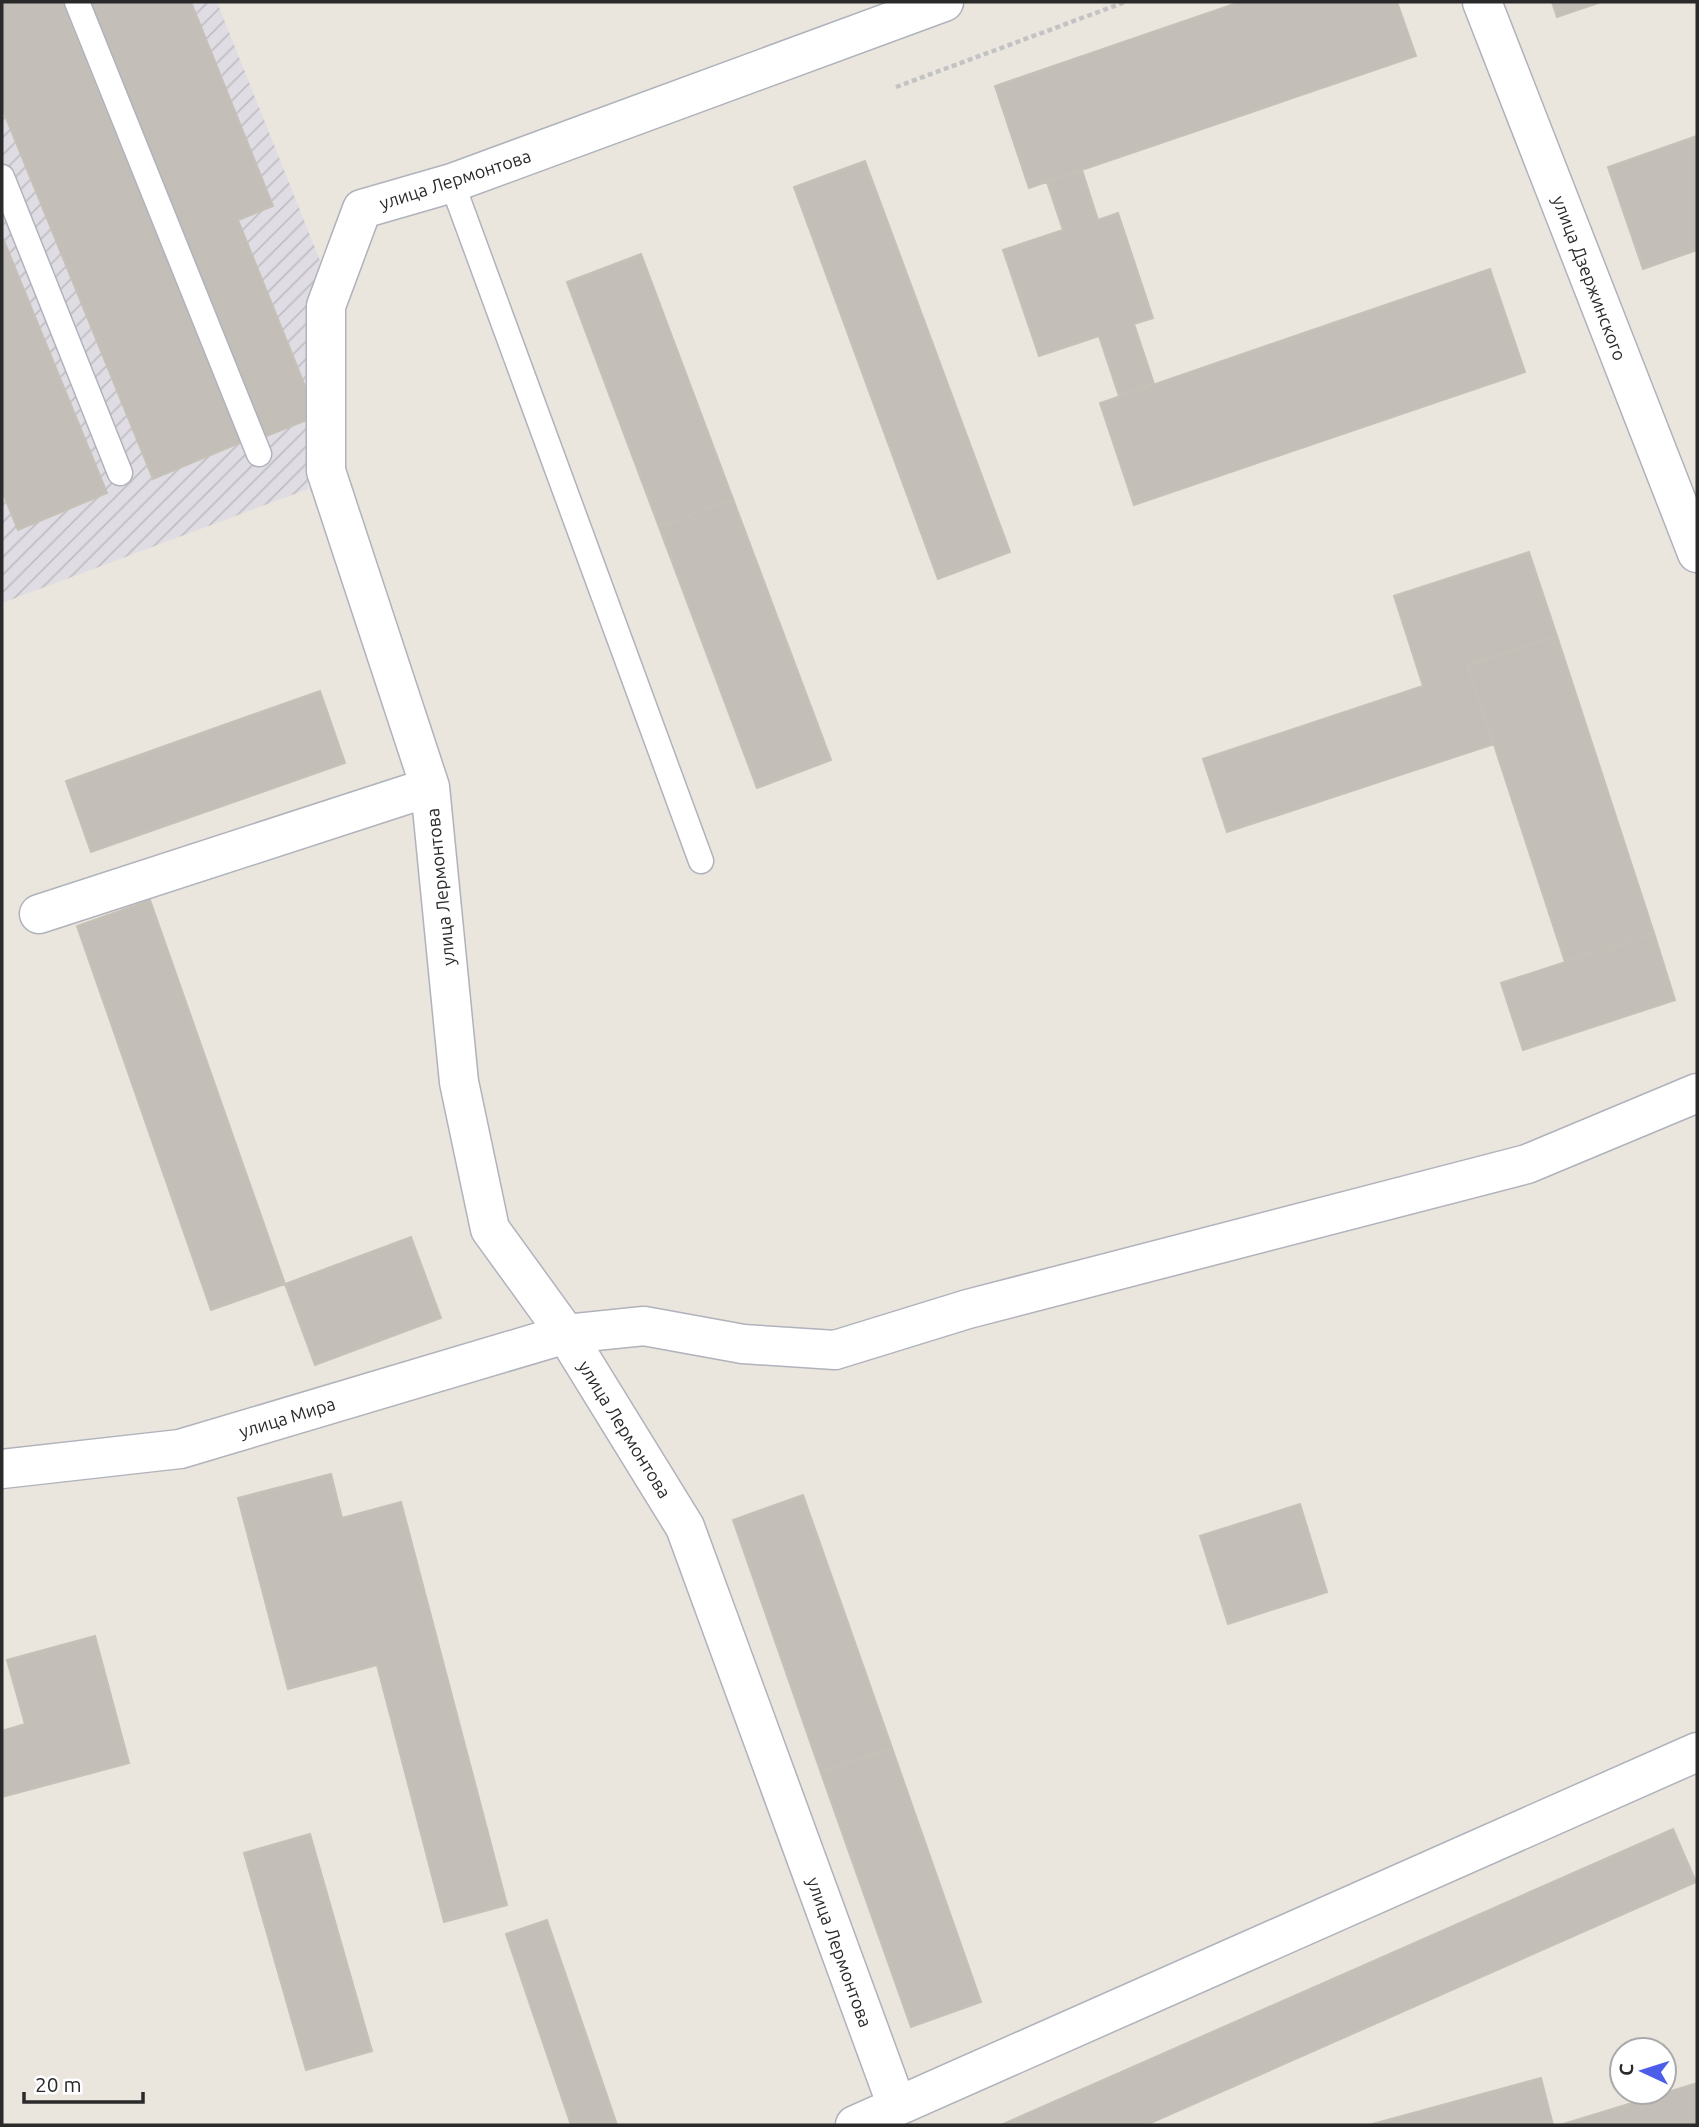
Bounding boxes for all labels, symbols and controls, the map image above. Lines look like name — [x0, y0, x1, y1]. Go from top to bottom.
street label: улица Лермонтова — [377, 145, 533, 213]
street label: улица Дзержинского — [1549, 193, 1631, 363]
street label: улица Лермонтова — [422, 807, 458, 967]
street label: улица Лермонтова — [575, 1357, 675, 1501]
street label: улица Мира — [237, 1393, 337, 1441]
street label: улица Лермонтова — [804, 1874, 876, 2030]
north arrow — [1608, 2036, 1678, 2106]
scale bar — [24, 2060, 144, 2104]
text: С — [1615, 2063, 1637, 2077]
text: 20 m — [35, 2072, 82, 2096]

